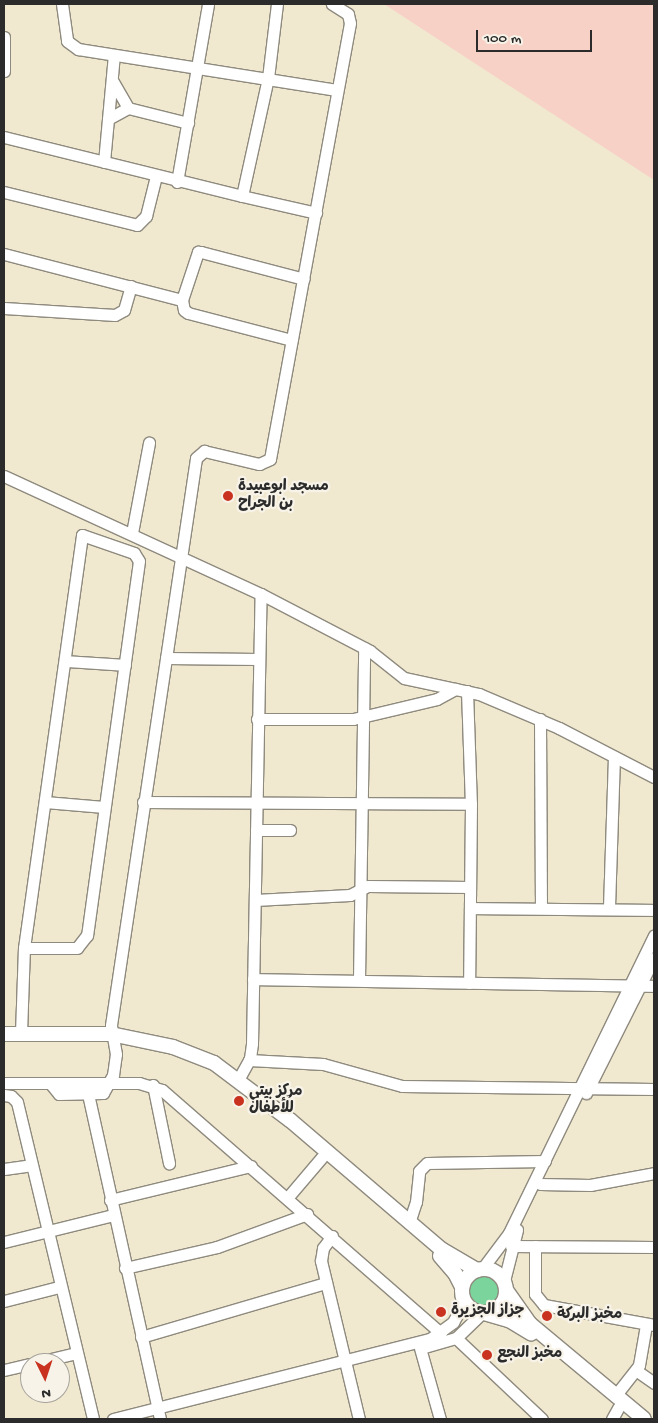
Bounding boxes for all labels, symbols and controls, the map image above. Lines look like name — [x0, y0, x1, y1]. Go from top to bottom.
scale bar — [478, 20, 594, 52]
text: 100 m — [484, 30, 521, 48]
place label: مسجد ابوعبيدة بن الجراح — [238, 478, 329, 513]
marker: مسجد ابوعبيدة بن الجراح — [222, 490, 234, 502]
place label: مركز بيتي للأطفال — [249, 1083, 302, 1118]
marker: مركز بيتي للأطفال — [233, 1095, 245, 1107]
place label: جزاز الجزيرة — [451, 1303, 524, 1321]
marker: جزاز الجزيرة — [435, 1306, 447, 1318]
place label: مخبز البركة — [557, 1307, 622, 1325]
marker: مخبز البركة — [541, 1310, 553, 1322]
place label: مخبز النجع — [497, 1346, 562, 1364]
marker: مخبز النجع — [481, 1349, 493, 1361]
north arrow — [20, 1353, 70, 1403]
text: N — [41, 1384, 51, 1401]

